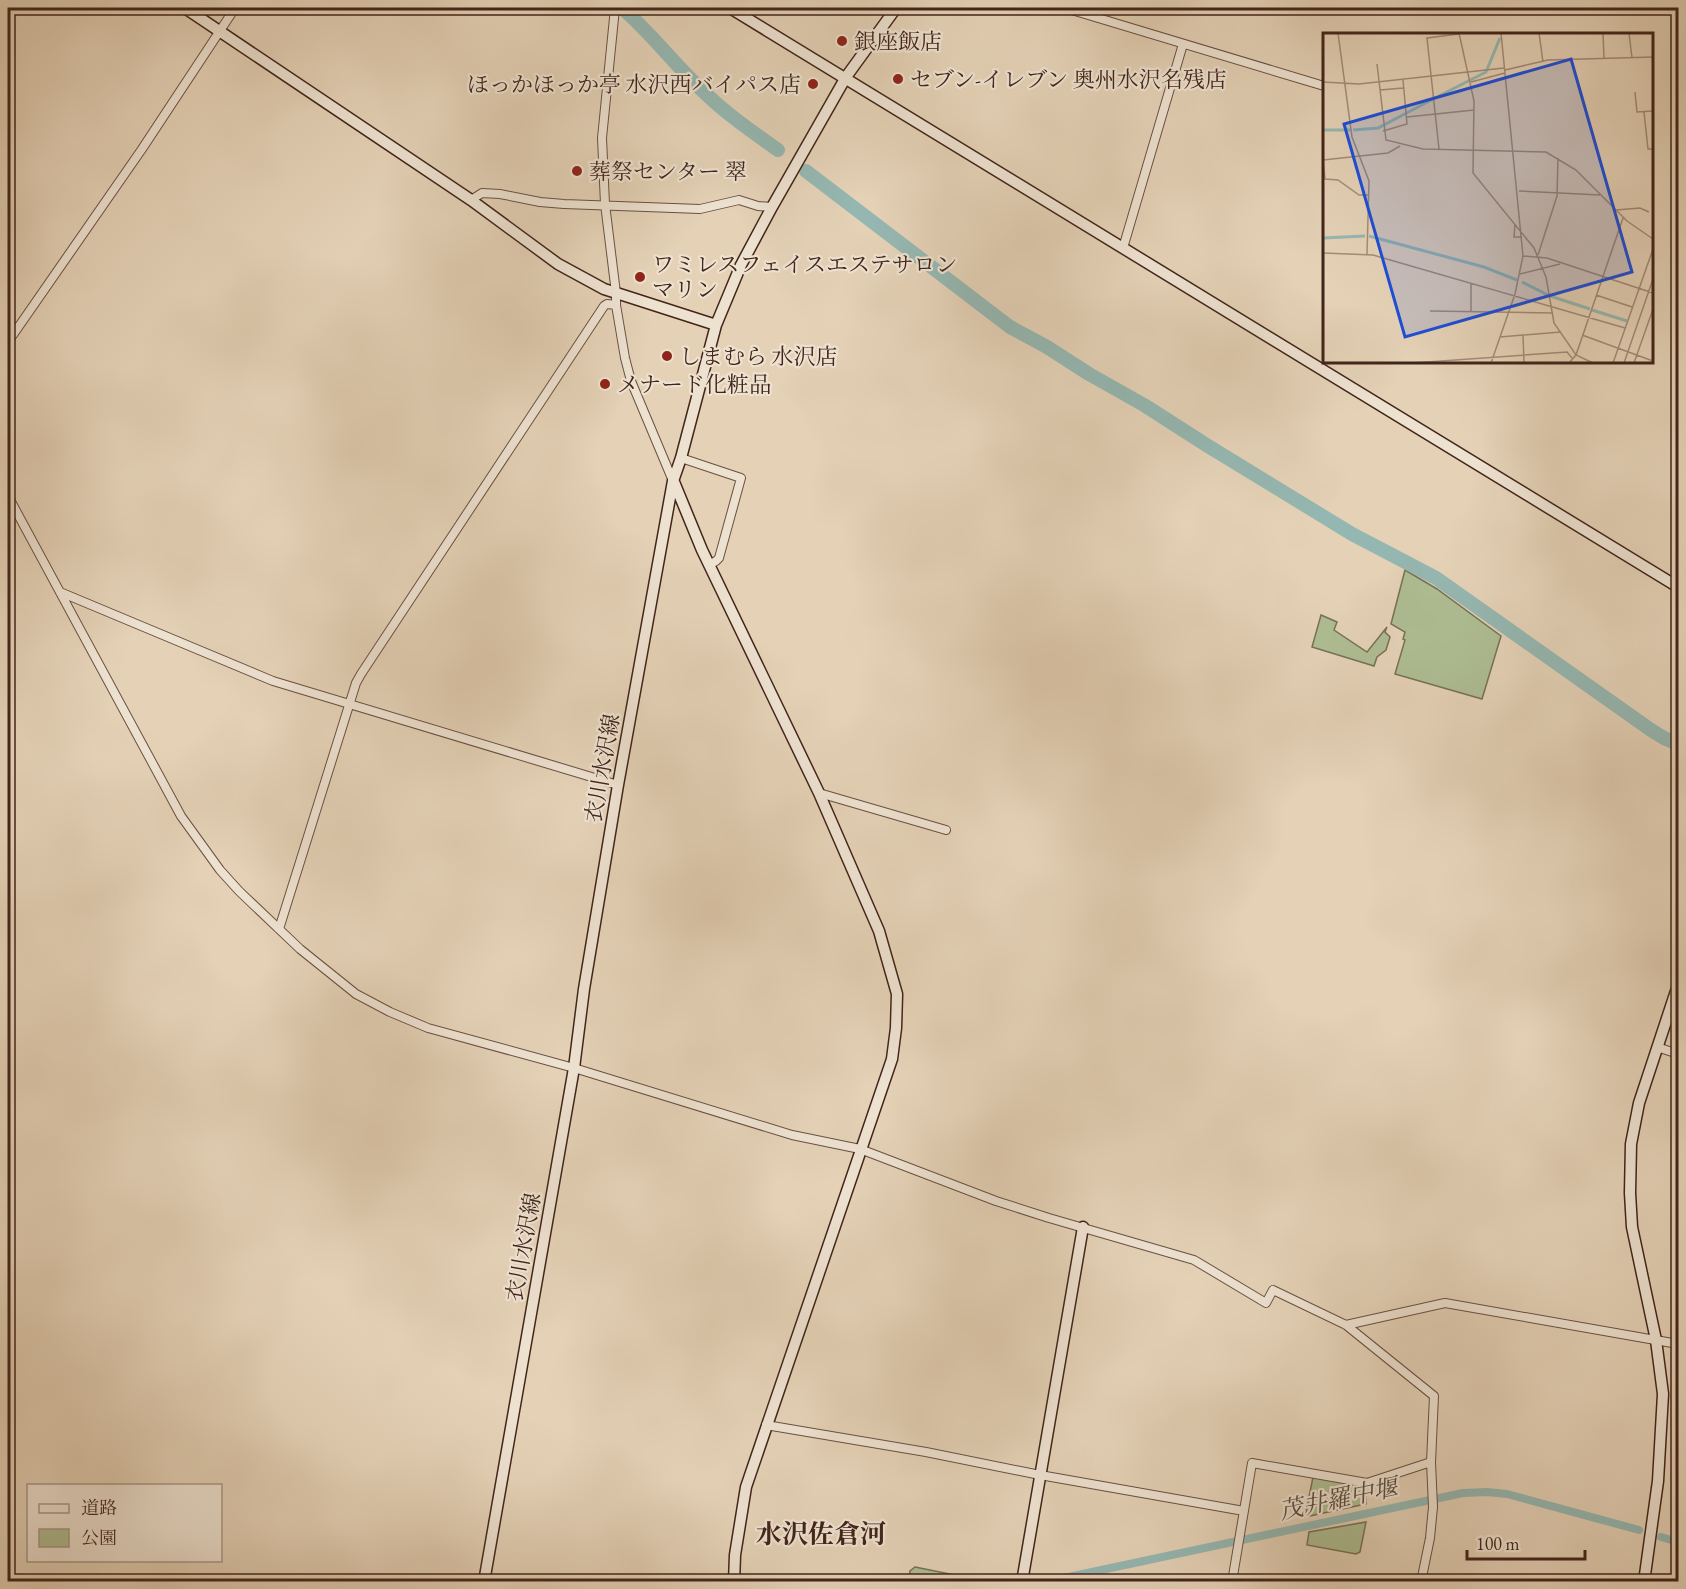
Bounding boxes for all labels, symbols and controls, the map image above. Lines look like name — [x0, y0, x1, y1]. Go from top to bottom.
place label: 銀座飯店 — [854, 27, 942, 56]
inset map — [1323, 33, 1653, 363]
marker: 銀座飯店 — [835, 34, 849, 48]
place label: セブン-イレブン 奥州水沢名残店 — [910, 65, 1227, 94]
place label: ほっかほっか亭 水沢西バイパス店 — [467, 70, 801, 99]
marker: セブン-イレブン 奥州水沢名残店 — [891, 72, 905, 86]
marker: ほっかほっか亭 水沢西バイパス店 — [806, 77, 820, 91]
place label: 葬祭センター 翠 — [589, 157, 747, 186]
marker: 葬祭センター 翠 — [570, 164, 584, 178]
place label: ワミレスフェイスエステサロン マリン — [652, 250, 958, 304]
marker: ワミレスフェイスエステサロン マリン — [633, 270, 647, 284]
place label: しまむら 水沢店 — [679, 342, 837, 371]
marker: しまむら 水沢店 — [660, 349, 674, 363]
place label: メナード化粧品 — [617, 370, 771, 399]
marker: メナード化粧品 — [598, 377, 612, 391]
street label: 衣川水沢線 — [579, 711, 626, 825]
street label: 衣川水沢線 — [500, 1190, 547, 1304]
water label: 茂井羅中堰 — [1276, 1470, 1404, 1526]
legend — [27, 1484, 222, 1562]
text: 道路 — [81, 1496, 117, 1519]
district label: 水沢佐倉河 — [756, 1517, 886, 1551]
scale bar — [1467, 1523, 1586, 1561]
text: 公園 — [81, 1526, 117, 1549]
text: 100 m — [1476, 1532, 1520, 1555]

